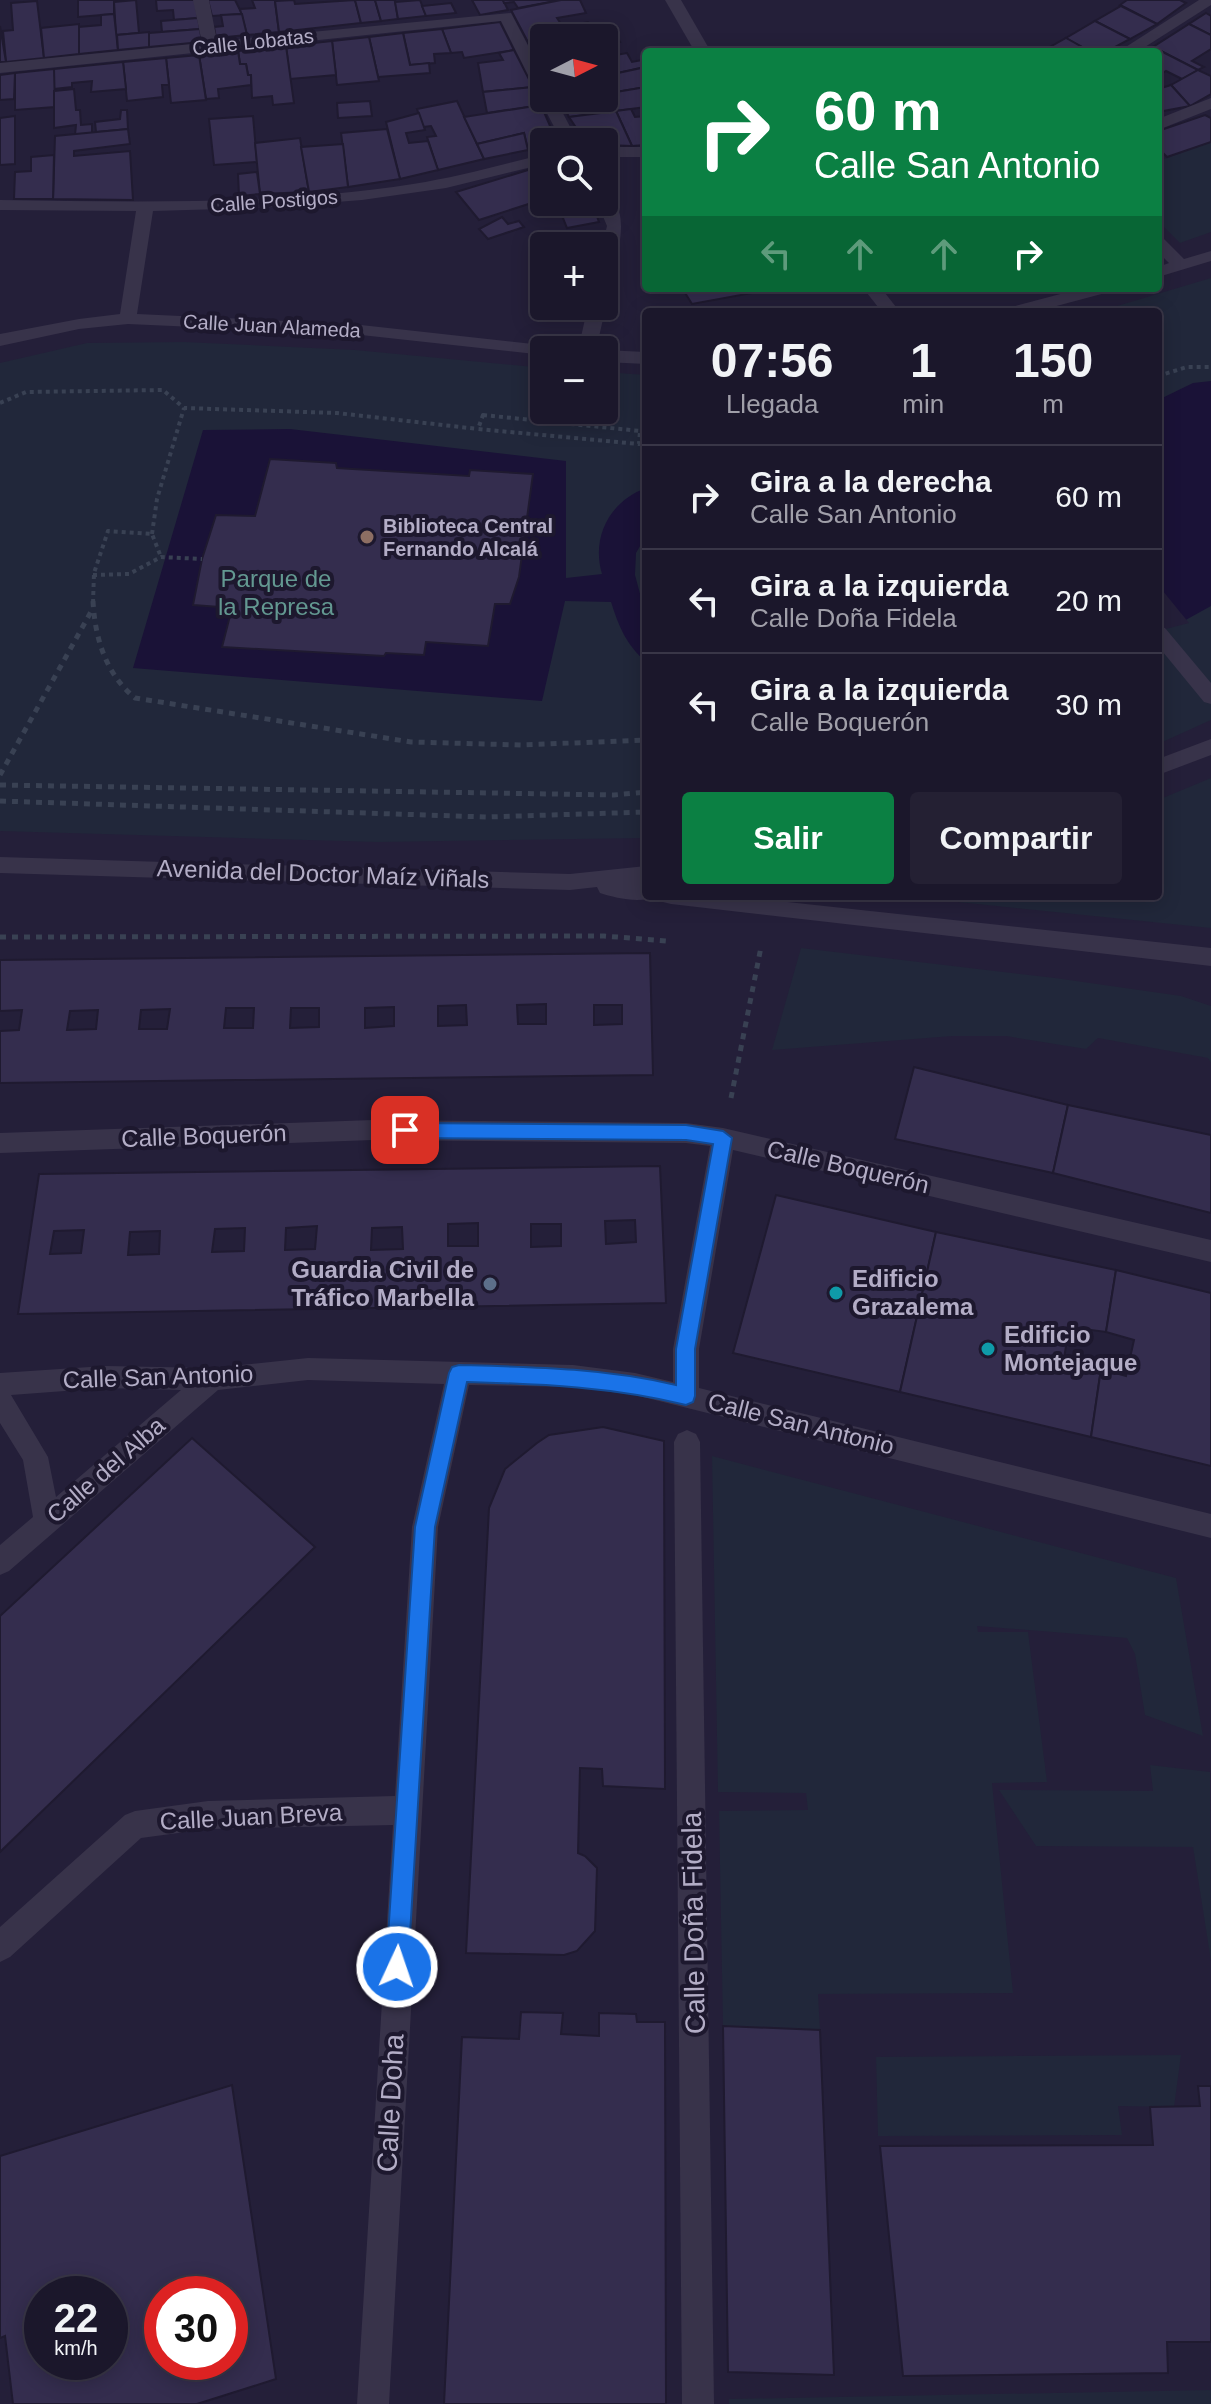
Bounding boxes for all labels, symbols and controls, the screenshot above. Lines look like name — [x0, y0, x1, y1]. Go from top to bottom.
north arrow — [530, 24, 618, 112]
map controls — [530, 24, 618, 424]
street label: Calle Lobatas — [191, 25, 315, 59]
text: 60 m — [814, 79, 942, 142]
icon: right — [682, 80, 786, 184]
button: search — [530, 128, 618, 216]
text: Calle San Antonio — [814, 145, 1100, 186]
street label: Calle Postigos — [209, 186, 339, 216]
button: + — [530, 232, 618, 320]
icon: left — [754, 232, 798, 276]
icon: ahead — [838, 232, 882, 276]
icon: ahead — [922, 232, 966, 276]
icon: right — [1006, 232, 1050, 276]
street label: Calle Juan Alameda — [183, 310, 362, 342]
text: 07:56 — [711, 334, 834, 387]
text: 1 — [910, 334, 937, 387]
text: 150 — [1013, 334, 1093, 387]
button: − — [530, 336, 618, 424]
text: Llegada — [726, 389, 818, 419]
text: min — [902, 389, 944, 419]
text: m — [1042, 389, 1064, 419]
text: Gira a la derecha — [750, 465, 992, 498]
icon: right — [682, 475, 726, 519]
text: 60 m — [1055, 480, 1122, 513]
text: Calle San Antonio — [750, 499, 957, 529]
place label: Biblioteca Central Fernando Alcalá — [383, 515, 553, 560]
marker: Biblioteca Central Fernando Alcalá — [358, 528, 376, 546]
park label: Parque de la Represa — [218, 565, 335, 620]
text: Gira a la izquierda — [750, 569, 1008, 602]
icon: left — [682, 579, 726, 623]
text: 20 m — [1055, 584, 1122, 617]
text: Calle Doña Fidela — [750, 603, 957, 633]
text: Gira a la izquierda — [750, 673, 1008, 706]
icon: left — [682, 683, 726, 727]
text: 30 m — [1055, 688, 1122, 721]
text: Calle Boquerón — [750, 707, 929, 737]
button: Salir — [682, 792, 894, 884]
button: Compartir — [910, 792, 1122, 884]
street label: Avenida del Doctor Maíz Viñals — [156, 854, 490, 893]
pin — [371, 1096, 439, 1164]
icon: arrive — [383, 1108, 427, 1152]
street label: Calle Boquerón — [121, 1119, 287, 1152]
street label: Calle Boquerón — [764, 1135, 932, 1198]
place label: Guardia Civil de Tráfico Marbella — [291, 1256, 475, 1311]
place label: Edificio Grazalema — [852, 1265, 974, 1320]
marker: Guardia Civil de Tráfico Marbella — [481, 1275, 499, 1293]
marker: Edificio Grazalema — [827, 1284, 845, 1302]
place label: Edificio Montejaque — [1004, 1321, 1137, 1376]
marker: Edificio Montejaque — [979, 1340, 997, 1358]
street label: Calle San Antonio — [62, 1360, 254, 1393]
street label: Calle San Antonio — [705, 1387, 897, 1460]
street label: Calle del Alba — [41, 1411, 170, 1528]
street label: Calle Juan Breva — [159, 1798, 344, 1835]
street label: Calle Doña Fidela — [676, 1811, 711, 2035]
position arrow — [355, 1925, 439, 2009]
street label: Calle Doha — [371, 2033, 410, 2173]
speed limit sign: 30 — [144, 2276, 248, 2380]
text: 22 — [54, 2296, 98, 2340]
text: km/h — [54, 2337, 98, 2359]

